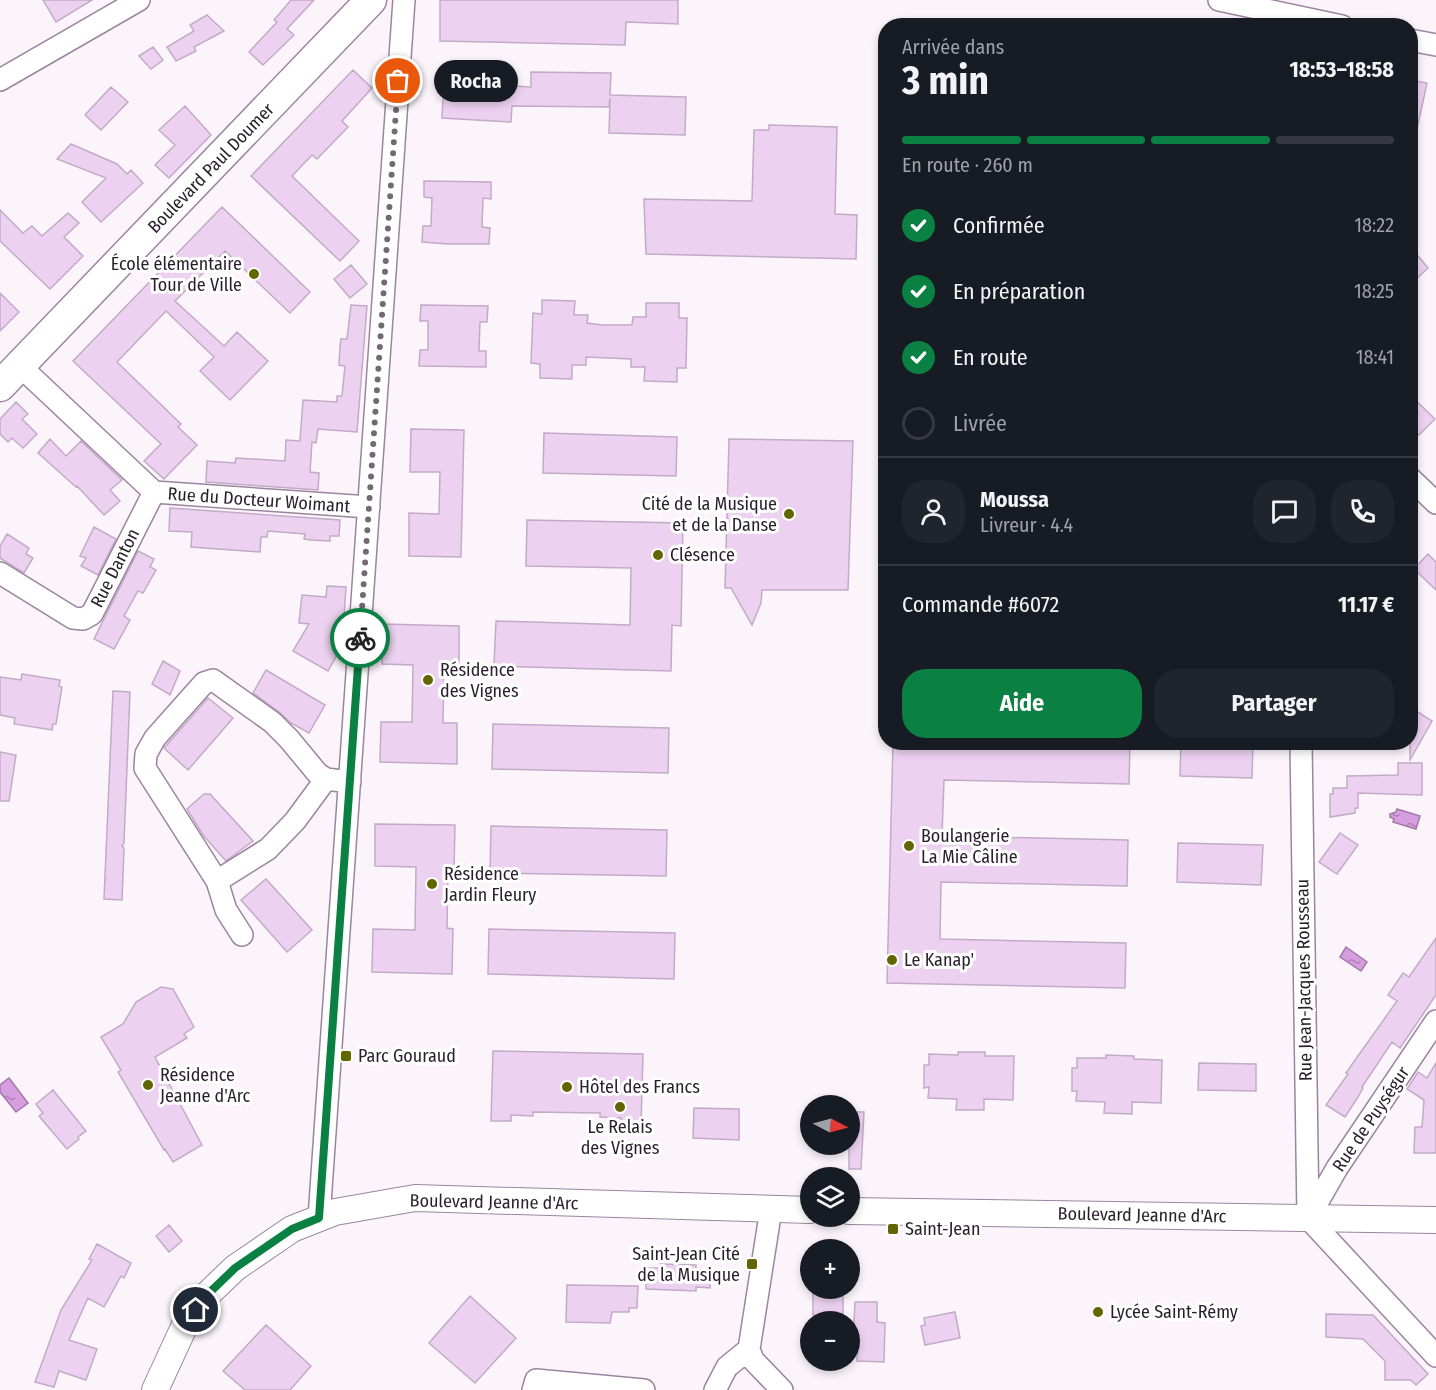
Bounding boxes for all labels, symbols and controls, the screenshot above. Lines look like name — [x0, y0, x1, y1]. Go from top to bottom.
text: Arrivée dans — [902, 35, 1004, 59]
pin — [372, 55, 423, 106]
text: 18:53–18:58 — [1289, 56, 1394, 83]
text: 3 min — [902, 58, 989, 104]
callout: Rocha — [434, 60, 518, 102]
icon: bag — [381, 64, 414, 97]
text: Rocha — [451, 69, 501, 93]
street label: Boulevard Paul Doumer — [143, 98, 279, 238]
text: En route · 260 m — [902, 153, 1033, 177]
icon: check — [902, 209, 935, 242]
text: Confirmée — [953, 212, 1045, 239]
text: 18:22 — [1354, 213, 1394, 237]
place label: École élémentaire Tour de Ville — [111, 252, 242, 296]
marker: École élémentaire Tour de Ville — [247, 267, 261, 281]
icon: check — [902, 275, 935, 308]
text: En préparation — [953, 278, 1085, 305]
text: 18:25 — [1354, 279, 1394, 303]
icon: check — [902, 341, 935, 374]
text: En route — [953, 344, 1028, 371]
text: 18:41 — [1356, 345, 1394, 369]
text: Livrée — [953, 410, 1007, 437]
button: person — [902, 480, 965, 543]
button: chat — [1253, 480, 1316, 543]
button: phone — [1331, 480, 1394, 543]
street label: Rue du Docteur Woimant — [167, 483, 351, 517]
text: Moussa — [980, 486, 1049, 513]
place label: Cité de la Musique et de la Danse — [642, 493, 777, 536]
marker: Cité de la Musique et de la Danse — [782, 507, 796, 521]
text: Livreur · 4.4 — [980, 513, 1073, 537]
street label: Rue Danton — [86, 525, 144, 611]
place label: Clésence — [670, 544, 735, 566]
marker: Clésence — [651, 548, 665, 562]
text: Commande #6072 — [902, 591, 1059, 618]
text: 11.17 € — [1338, 591, 1394, 618]
courier — [330, 608, 390, 668]
icon: bike — [344, 622, 377, 655]
place label: Résidence des Vignes — [440, 659, 519, 702]
button: Aide — [902, 669, 1142, 738]
button: Partager — [1154, 669, 1394, 738]
marker: Résidence des Vignes — [421, 673, 435, 687]
place label: Boulangerie La Mie Câline — [921, 825, 1018, 868]
marker: Boulangerie La Mie Câline — [902, 839, 916, 853]
place label: Résidence Jardin Fleury — [444, 863, 536, 906]
marker: Résidence Jardin Fleury — [425, 877, 439, 891]
street label: Rue Jean-Jacques Rousseau — [1291, 879, 1317, 1081]
place label: Le Kanap' — [904, 949, 974, 971]
marker: Le Kanap' — [885, 953, 899, 967]
place label: Parc Gouraud — [358, 1045, 456, 1067]
marker: Parc Gouraud — [339, 1049, 353, 1063]
street label: Rue de Puységur — [1328, 1062, 1415, 1176]
place label: Résidence Jeanne d'Arc — [160, 1064, 251, 1107]
place label: Hôtel des Francs — [579, 1076, 700, 1098]
marker: Résidence Jeanne d'Arc — [141, 1078, 155, 1092]
marker: Hôtel des Francs — [560, 1080, 574, 1094]
north arrow — [800, 1095, 860, 1155]
map controls — [800, 1095, 860, 1371]
marker: Le Relais des Vignes — [613, 1100, 627, 1114]
place label: Le Relais des Vignes — [581, 1116, 660, 1159]
button: layers — [800, 1167, 860, 1227]
street label: Boulevard Jeanne d'Arc — [409, 1190, 579, 1214]
street label: Boulevard Jeanne d'Arc — [1057, 1203, 1227, 1227]
place label: Saint-Jean — [905, 1218, 980, 1240]
marker: Saint-Jean — [886, 1222, 900, 1236]
button: + — [800, 1239, 860, 1299]
place label: Saint-Jean Cité de la Musique — [632, 1243, 740, 1286]
marker: Saint-Jean Cité de la Musique — [745, 1257, 759, 1271]
pin — [170, 1284, 221, 1335]
icon: home — [179, 1293, 212, 1326]
place label: Lycée Saint-Rémy — [1110, 1301, 1238, 1323]
marker: Lycée Saint-Rémy — [1091, 1305, 1105, 1319]
button: − — [800, 1311, 860, 1371]

